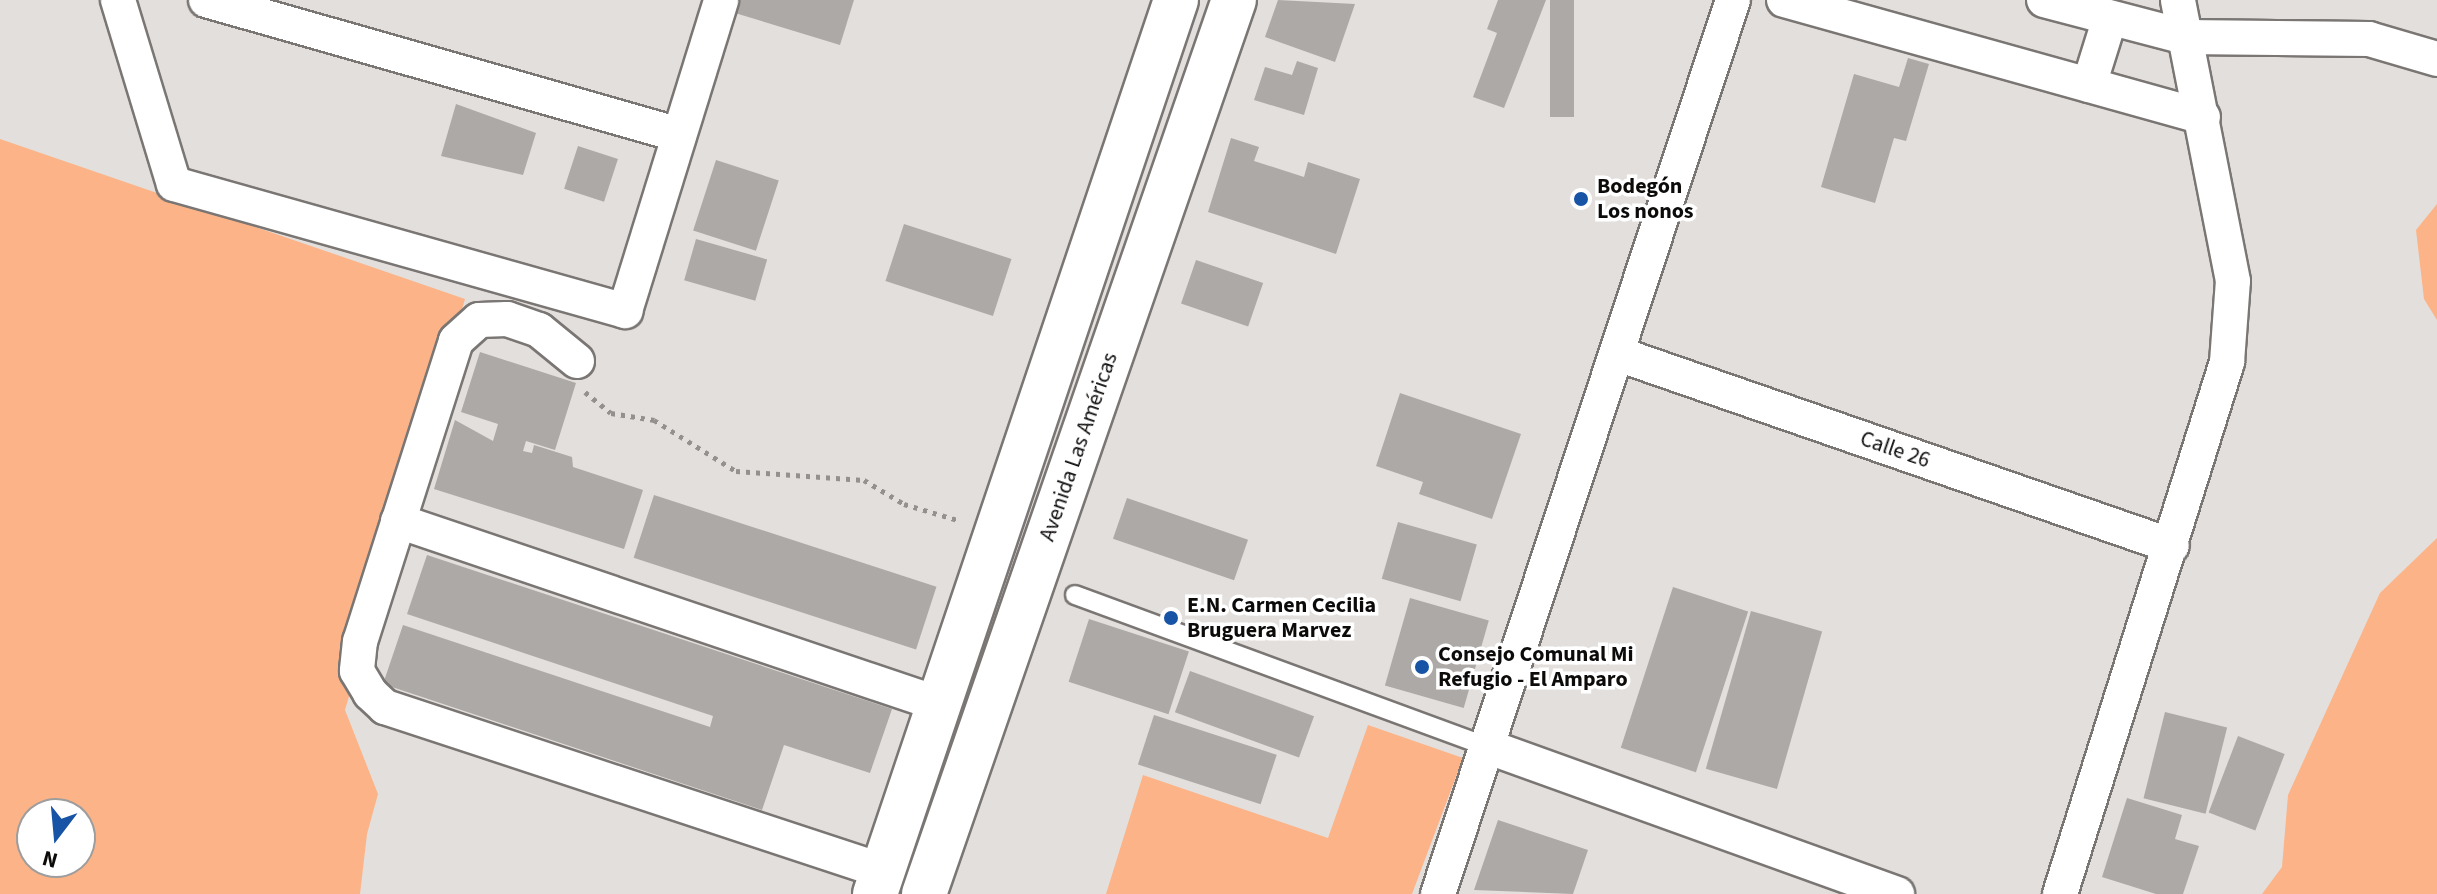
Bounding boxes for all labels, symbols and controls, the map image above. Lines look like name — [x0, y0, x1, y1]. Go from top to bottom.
place label: Bodegón Los nonos — [1597, 173, 1694, 224]
marker: Bodegón Los nonos — [1572, 190, 1590, 208]
street label: Avenida Las Américas — [1034, 349, 1124, 545]
street label: Calle 26 — [1857, 426, 1933, 474]
place label: E.N. Carmen Cecilia Bruguera Marvez — [1187, 592, 1376, 644]
marker: E.N. Carmen Cecilia Bruguera Marvez — [1162, 609, 1180, 627]
place label: Consejo Comunal Mi Refugio - El Amparo — [1438, 641, 1634, 692]
marker: Consejo Comunal Mi Refugio - El Amparo — [1413, 658, 1431, 676]
north arrow — [16, 798, 96, 878]
text: N — [38, 842, 61, 877]

